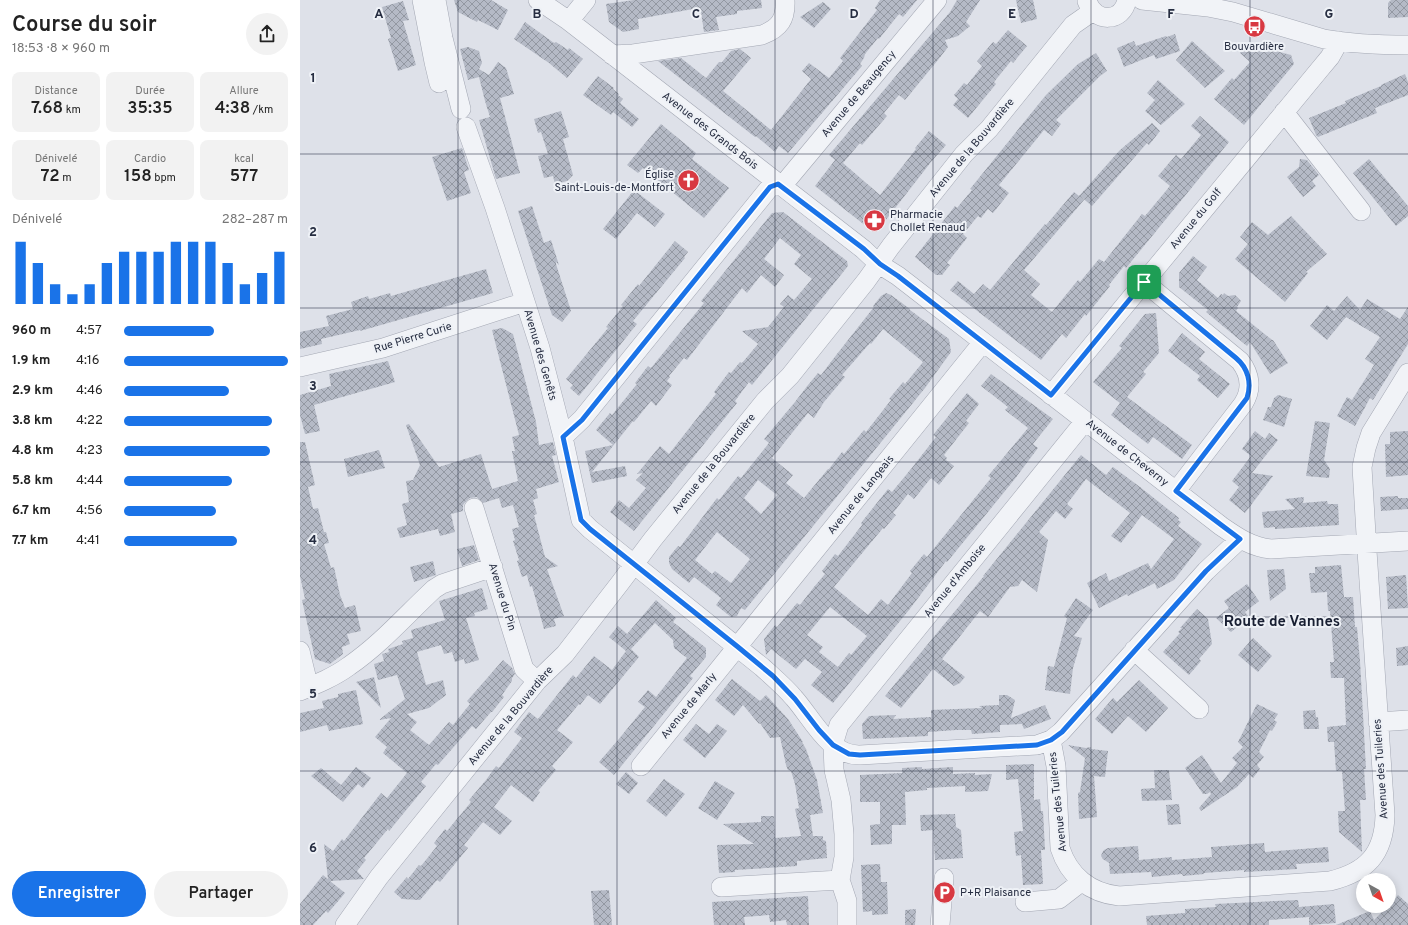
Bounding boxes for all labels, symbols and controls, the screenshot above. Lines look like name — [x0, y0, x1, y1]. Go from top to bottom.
text: A — [374, 7, 384, 23]
text: B — [533, 7, 542, 23]
text: C — [692, 7, 700, 23]
text: D — [849, 7, 859, 23]
text: E — [1008, 7, 1016, 23]
text: F — [1167, 7, 1175, 23]
text: G — [1325, 7, 1334, 23]
text: Course du soir — [12, 12, 157, 39]
button: share — [246, 13, 288, 55]
bus stop icon: Bouvardière — [1241, 14, 1267, 40]
place label: Bouvardière — [1224, 40, 1284, 54]
text: 18:53 · 8 × 960 m — [12, 41, 110, 57]
street label: Avenue de Beaugency — [819, 48, 900, 140]
text: 1 — [310, 71, 316, 87]
text: Distance — [34, 84, 78, 98]
text: Durée — [135, 84, 165, 98]
text: Allure — [229, 84, 259, 98]
street label: Avenue des Grands Bois — [659, 89, 761, 173]
street label: Avenue de la Bouvardière — [926, 95, 1018, 200]
text: 7.68 — [31, 98, 63, 120]
text: 35:35 — [127, 98, 173, 120]
text: 4:38 — [215, 98, 250, 120]
text: km — [63, 103, 81, 117]
text: /km — [250, 103, 273, 117]
text: Dénivelé — [35, 152, 77, 166]
text: Cardio — [134, 152, 166, 166]
text: kcal — [234, 152, 254, 166]
text: 72 — [40, 166, 60, 188]
text: 158 — [124, 166, 152, 188]
text: 577 — [230, 166, 258, 188]
place label: Église Saint-Louis-de-Montfort — [554, 167, 674, 195]
church icon: Église Saint-Louis-de-Montfort — [676, 168, 702, 194]
text: m — [60, 171, 72, 185]
text: bpm — [152, 171, 176, 185]
street label: Avenue du Golf — [1167, 185, 1225, 252]
pharmacy icon: Pharmacie Chollet Renaud — [861, 208, 887, 234]
place label: Pharmacie Chollet Renaud — [890, 208, 965, 235]
text: Dénivelé — [12, 212, 62, 228]
text: 282–287 m — [222, 212, 288, 228]
text: 2 — [309, 225, 317, 241]
pin — [1127, 265, 1161, 299]
icon: arrive — [1133, 271, 1155, 293]
street label: Avenue des Genêts — [520, 308, 560, 402]
street label: Rue Pierre Curie — [372, 320, 454, 356]
text: 960 m — [12, 323, 51, 339]
text: 4:57 — [76, 323, 102, 339]
text: 1.9 km — [12, 353, 50, 369]
text: 4:16 — [76, 353, 100, 369]
text: 3 — [309, 379, 317, 395]
text: 2.9 km — [12, 383, 53, 399]
text: 4:46 — [76, 383, 103, 399]
street label: Avenue de la Bouvardière — [669, 411, 759, 517]
text: 3.8 km — [12, 413, 53, 429]
text: 4:22 — [76, 413, 103, 429]
street label: Avenue de Cheverny — [1083, 416, 1171, 490]
text: 4.8 km — [12, 443, 54, 459]
text: 4:23 — [76, 443, 103, 459]
street label: Avenue de Langeais — [825, 452, 897, 538]
text: 5.8 km — [12, 473, 53, 489]
text: 4:44 — [76, 473, 103, 489]
text: 6.7 km — [12, 503, 51, 519]
text: 4:56 — [76, 503, 103, 519]
text: 7.7 km — [12, 533, 48, 549]
text: 4:41 — [76, 533, 100, 549]
text: 4 — [309, 533, 317, 549]
street label: Avenue d'Amboise — [921, 541, 989, 621]
street label: Avenue du Pin — [485, 561, 519, 633]
district label: Route de Vannes — [1224, 613, 1340, 632]
street label: Avenue de la Bouvardière — [465, 663, 557, 768]
street label: Avenue de Marly — [658, 670, 720, 742]
text: 5 — [309, 687, 317, 703]
street label: Avenue des Tuileries — [1371, 718, 1391, 820]
street label: Avenue des Tuileries — [1046, 751, 1070, 853]
text: 6 — [309, 841, 317, 857]
button: Enregistrer — [12, 871, 146, 917]
button: Partager — [154, 871, 288, 917]
north arrow — [1356, 873, 1396, 913]
map controls — [1356, 873, 1396, 913]
parking icon: P+R Plaisance — [931, 880, 957, 906]
place label: P+R Plaisance — [960, 886, 1031, 900]

